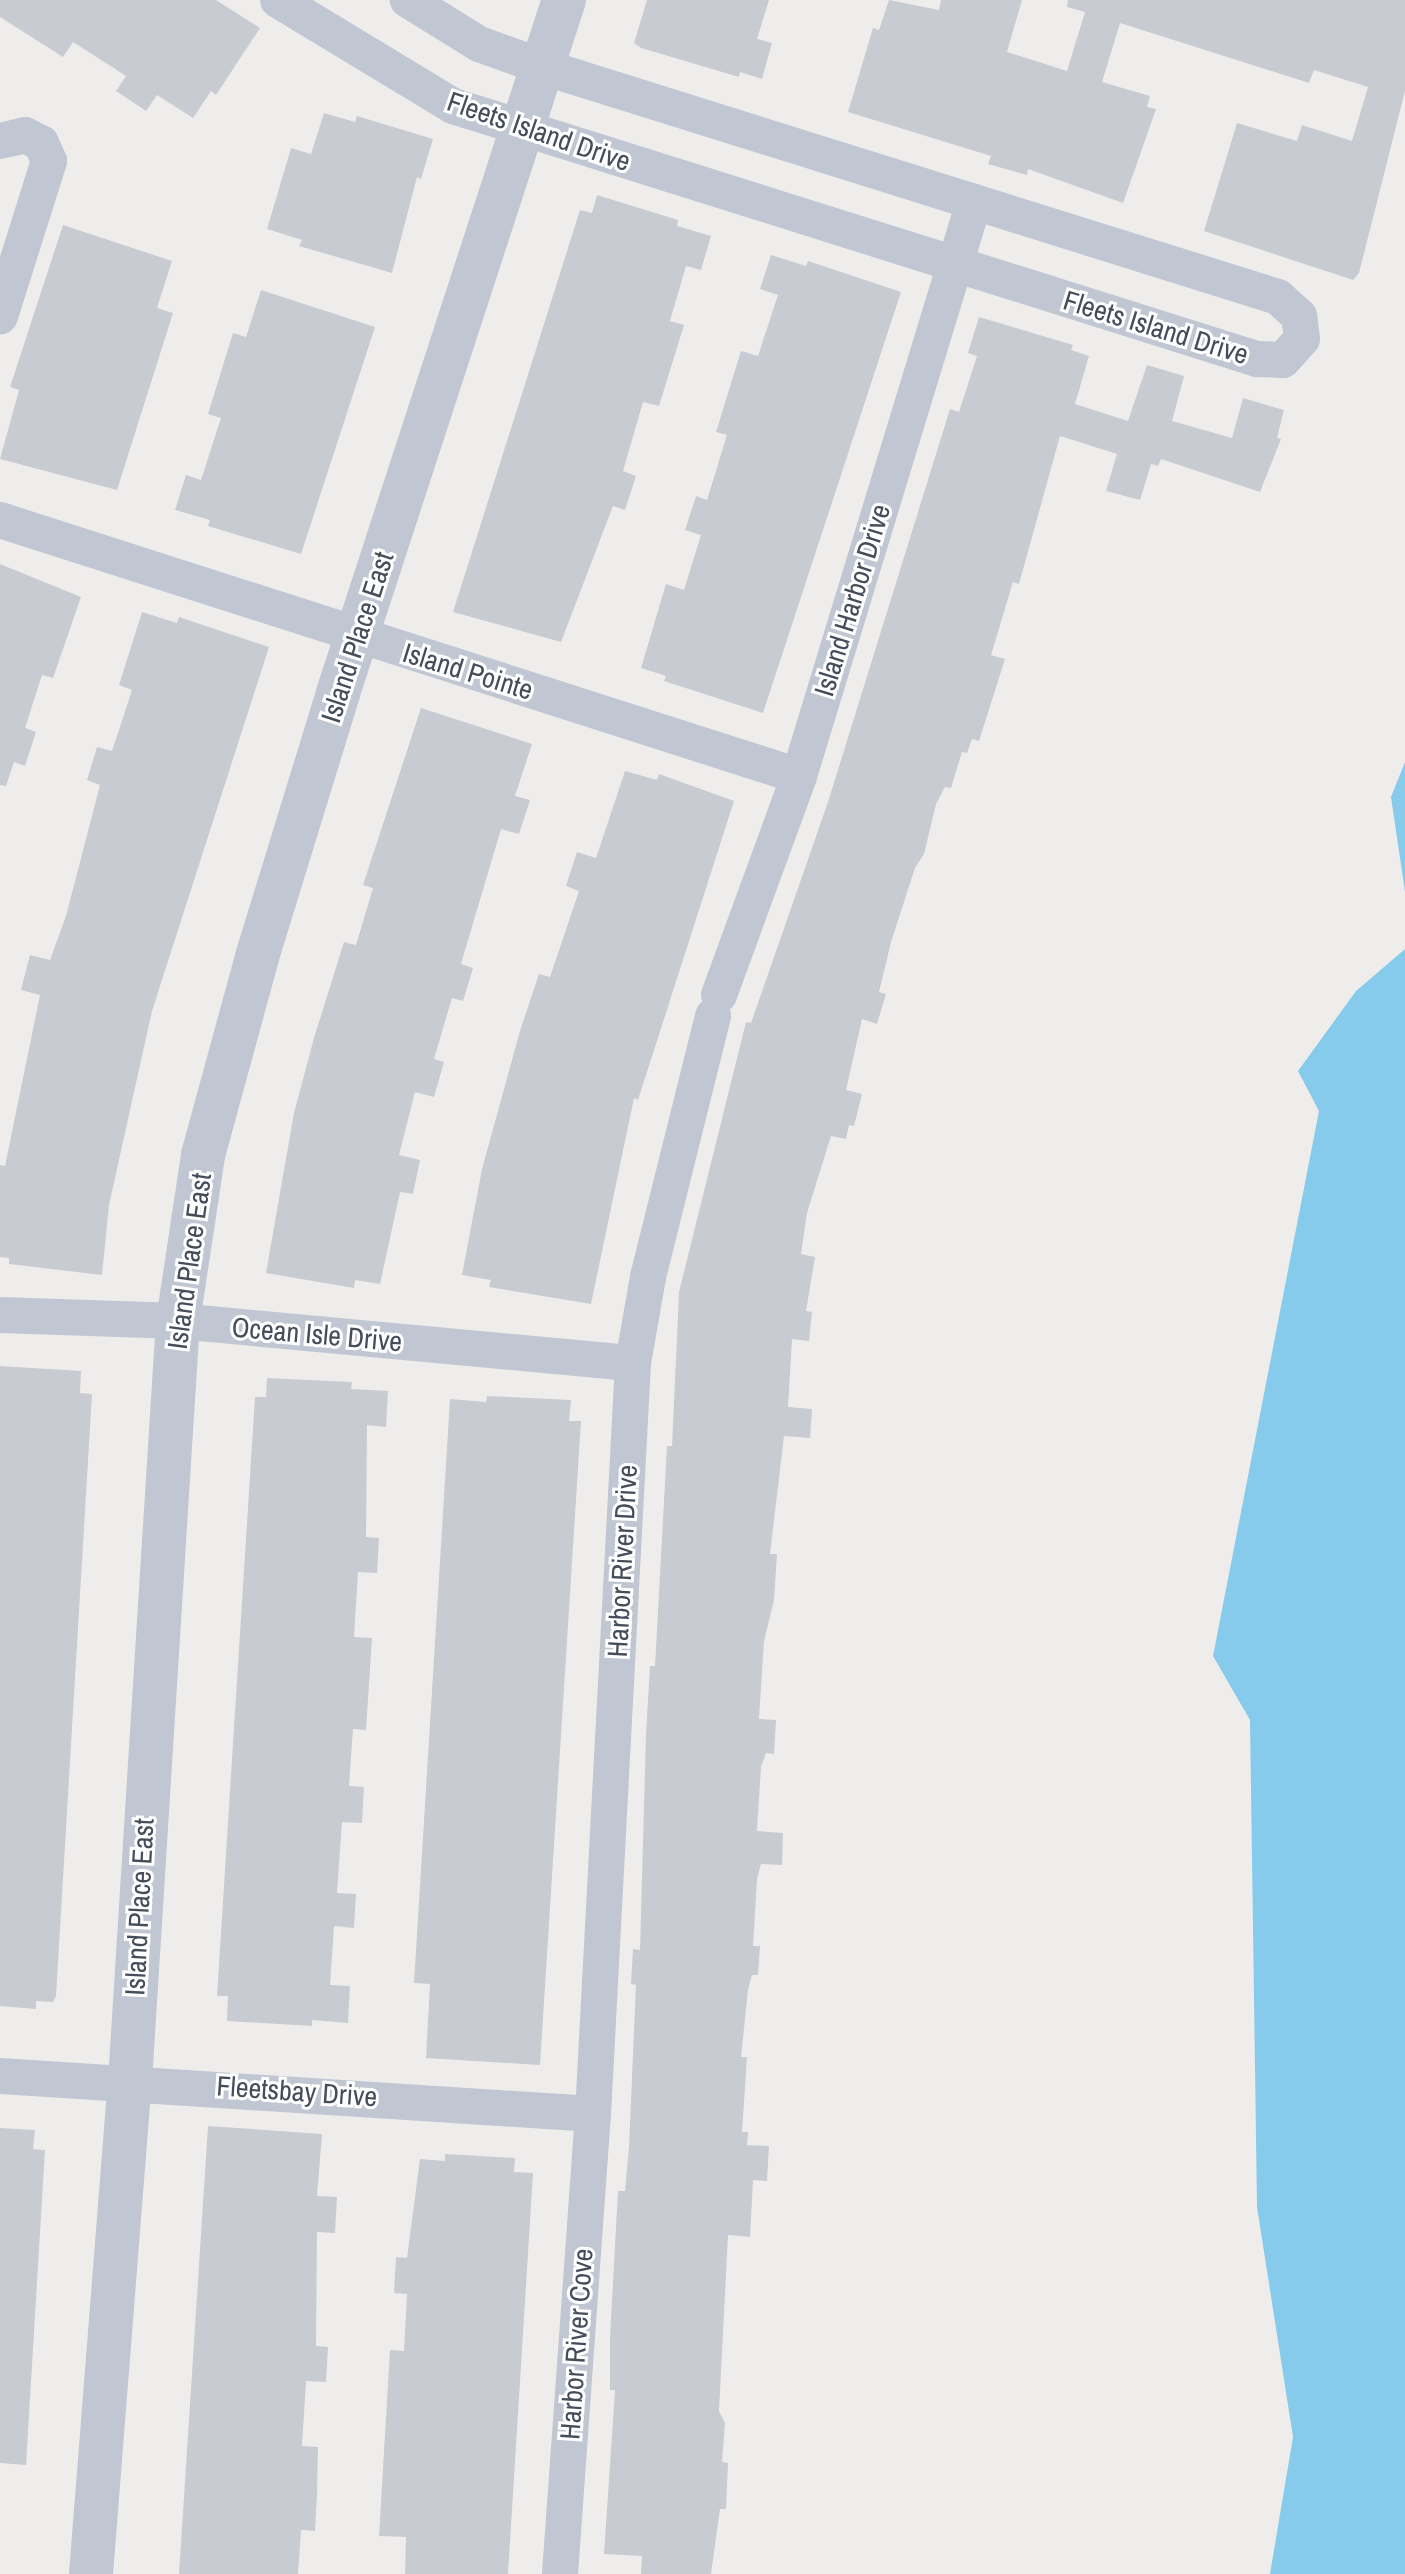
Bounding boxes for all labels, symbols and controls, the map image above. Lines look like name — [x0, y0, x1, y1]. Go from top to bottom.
street label: Fleets Island Drive — [443, 84, 635, 178]
street label: Fleets Island Drive — [1060, 283, 1252, 371]
street label: Island Harbor Drive — [807, 500, 897, 700]
street label: Island Place East — [314, 547, 400, 727]
street label: Island Pointe — [399, 635, 537, 707]
street label: Island Place East — [160, 1171, 218, 1351]
street label: Ocean Isle Drive — [230, 1310, 404, 1358]
street label: Harbor River Drive — [600, 1464, 644, 1658]
street label: Island Place East — [118, 1818, 160, 1996]
street label: Fleetsbay Drive — [216, 2069, 378, 2113]
street label: Harbor River Cove — [553, 2247, 599, 2441]

